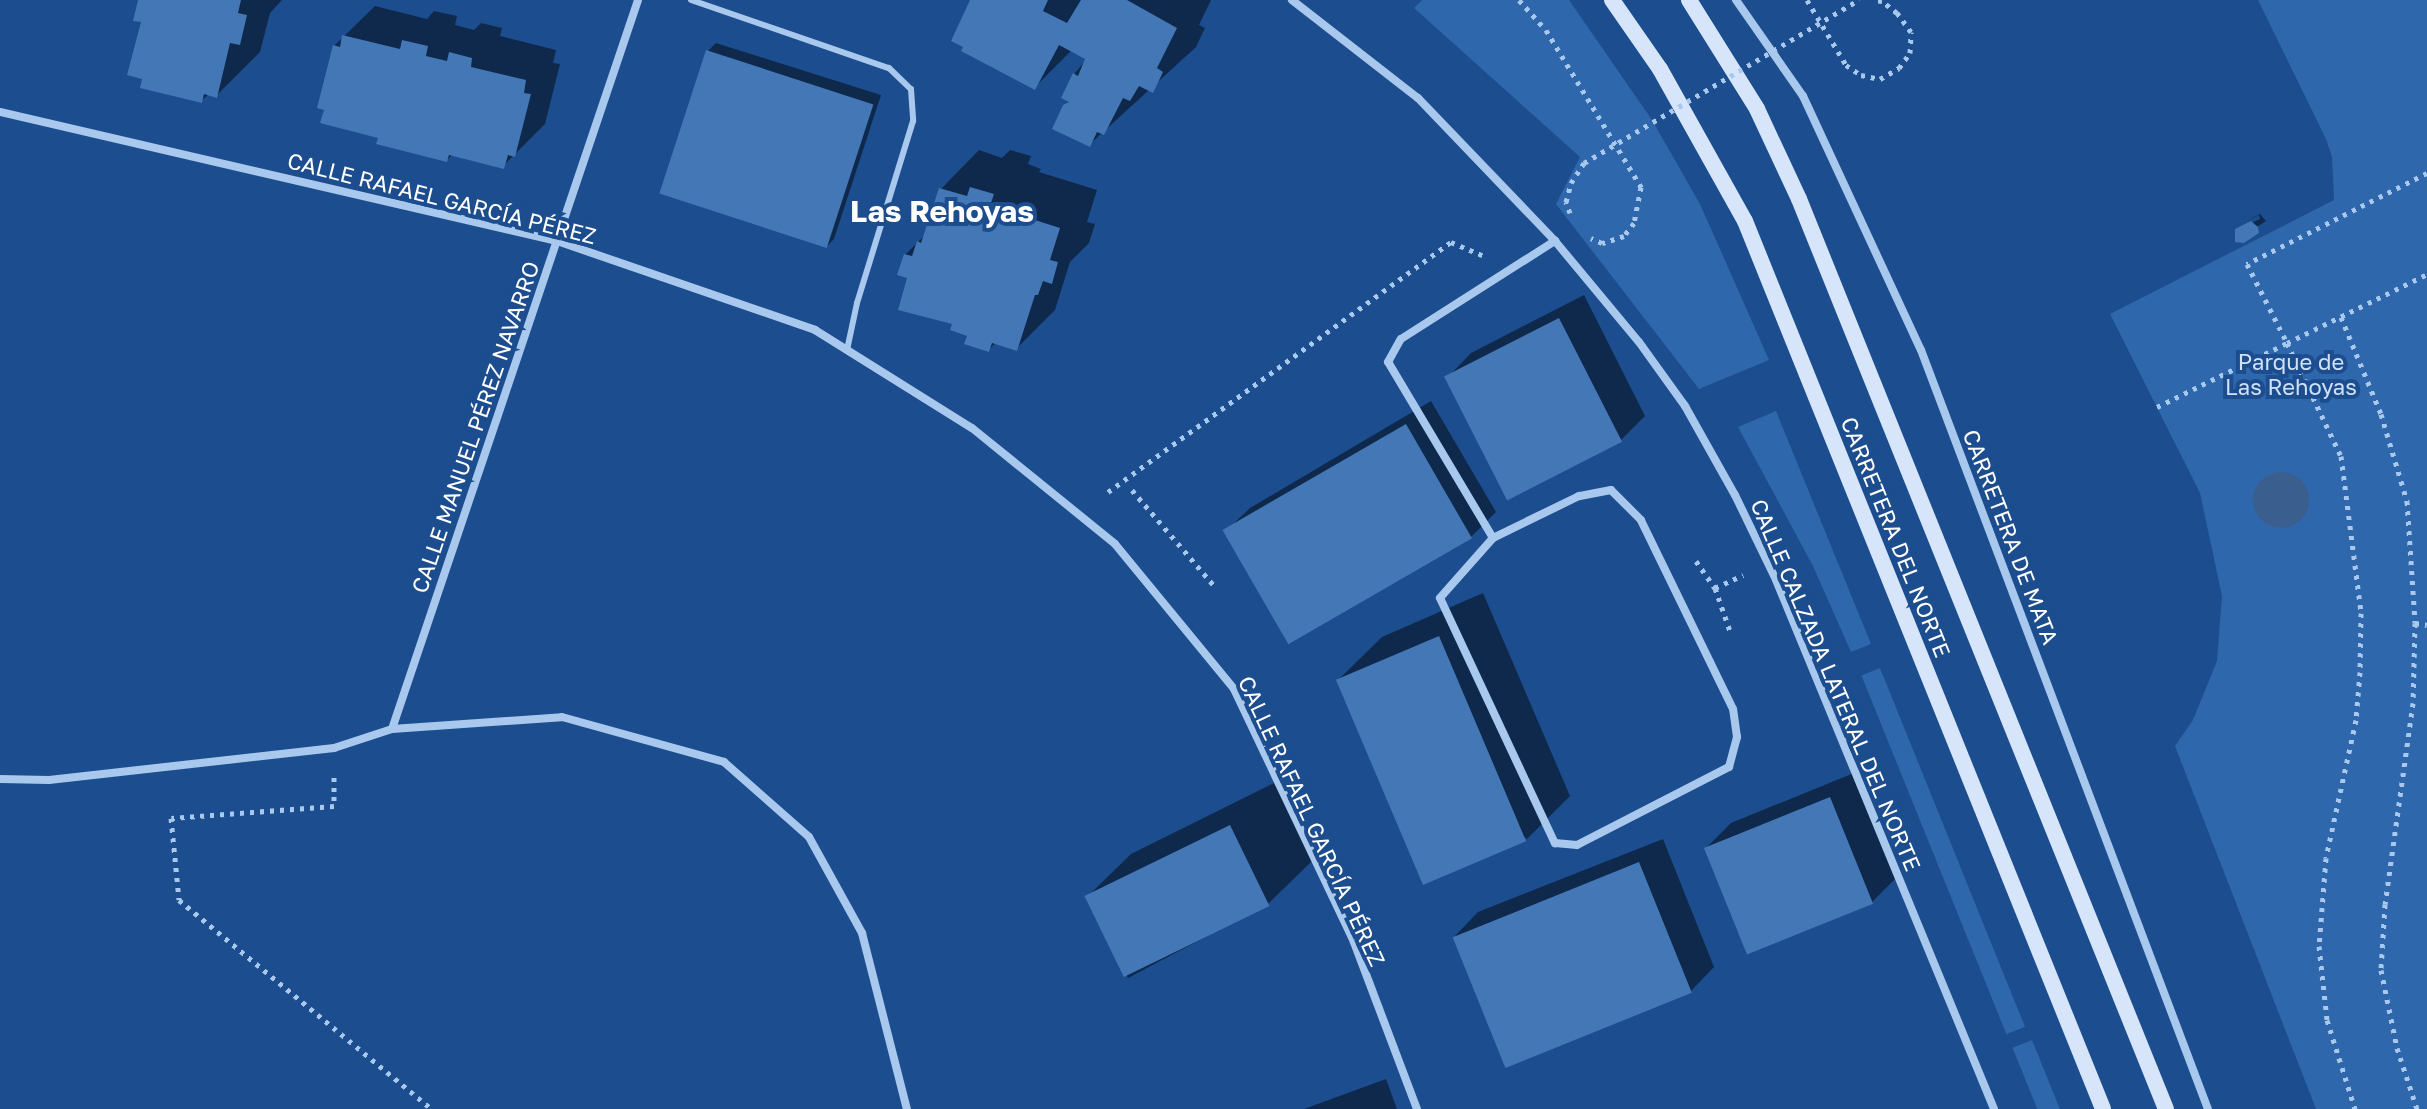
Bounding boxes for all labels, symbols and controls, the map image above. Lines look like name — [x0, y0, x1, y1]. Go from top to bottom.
street label: CALLE RAFAEL GARCÍA PÉREZ — [285, 147, 599, 249]
district label: Las Rehoyas — [850, 193, 1034, 229]
street label: CALLE MANUEL PÉREZ NAVARRO — [406, 258, 544, 596]
park label: Parque de Las Rehoyas — [2225, 348, 2357, 400]
street label: CARRETERA DEL NORTE — [1836, 413, 1956, 661]
street label: CARRETERA DE MATA — [1958, 426, 2064, 648]
street label: CALLE CALZADA LATERAL DEL NORTE — [1745, 495, 1927, 875]
street label: CALLE RAFAEL GARCÍA PÉREZ — [1233, 672, 1391, 970]

